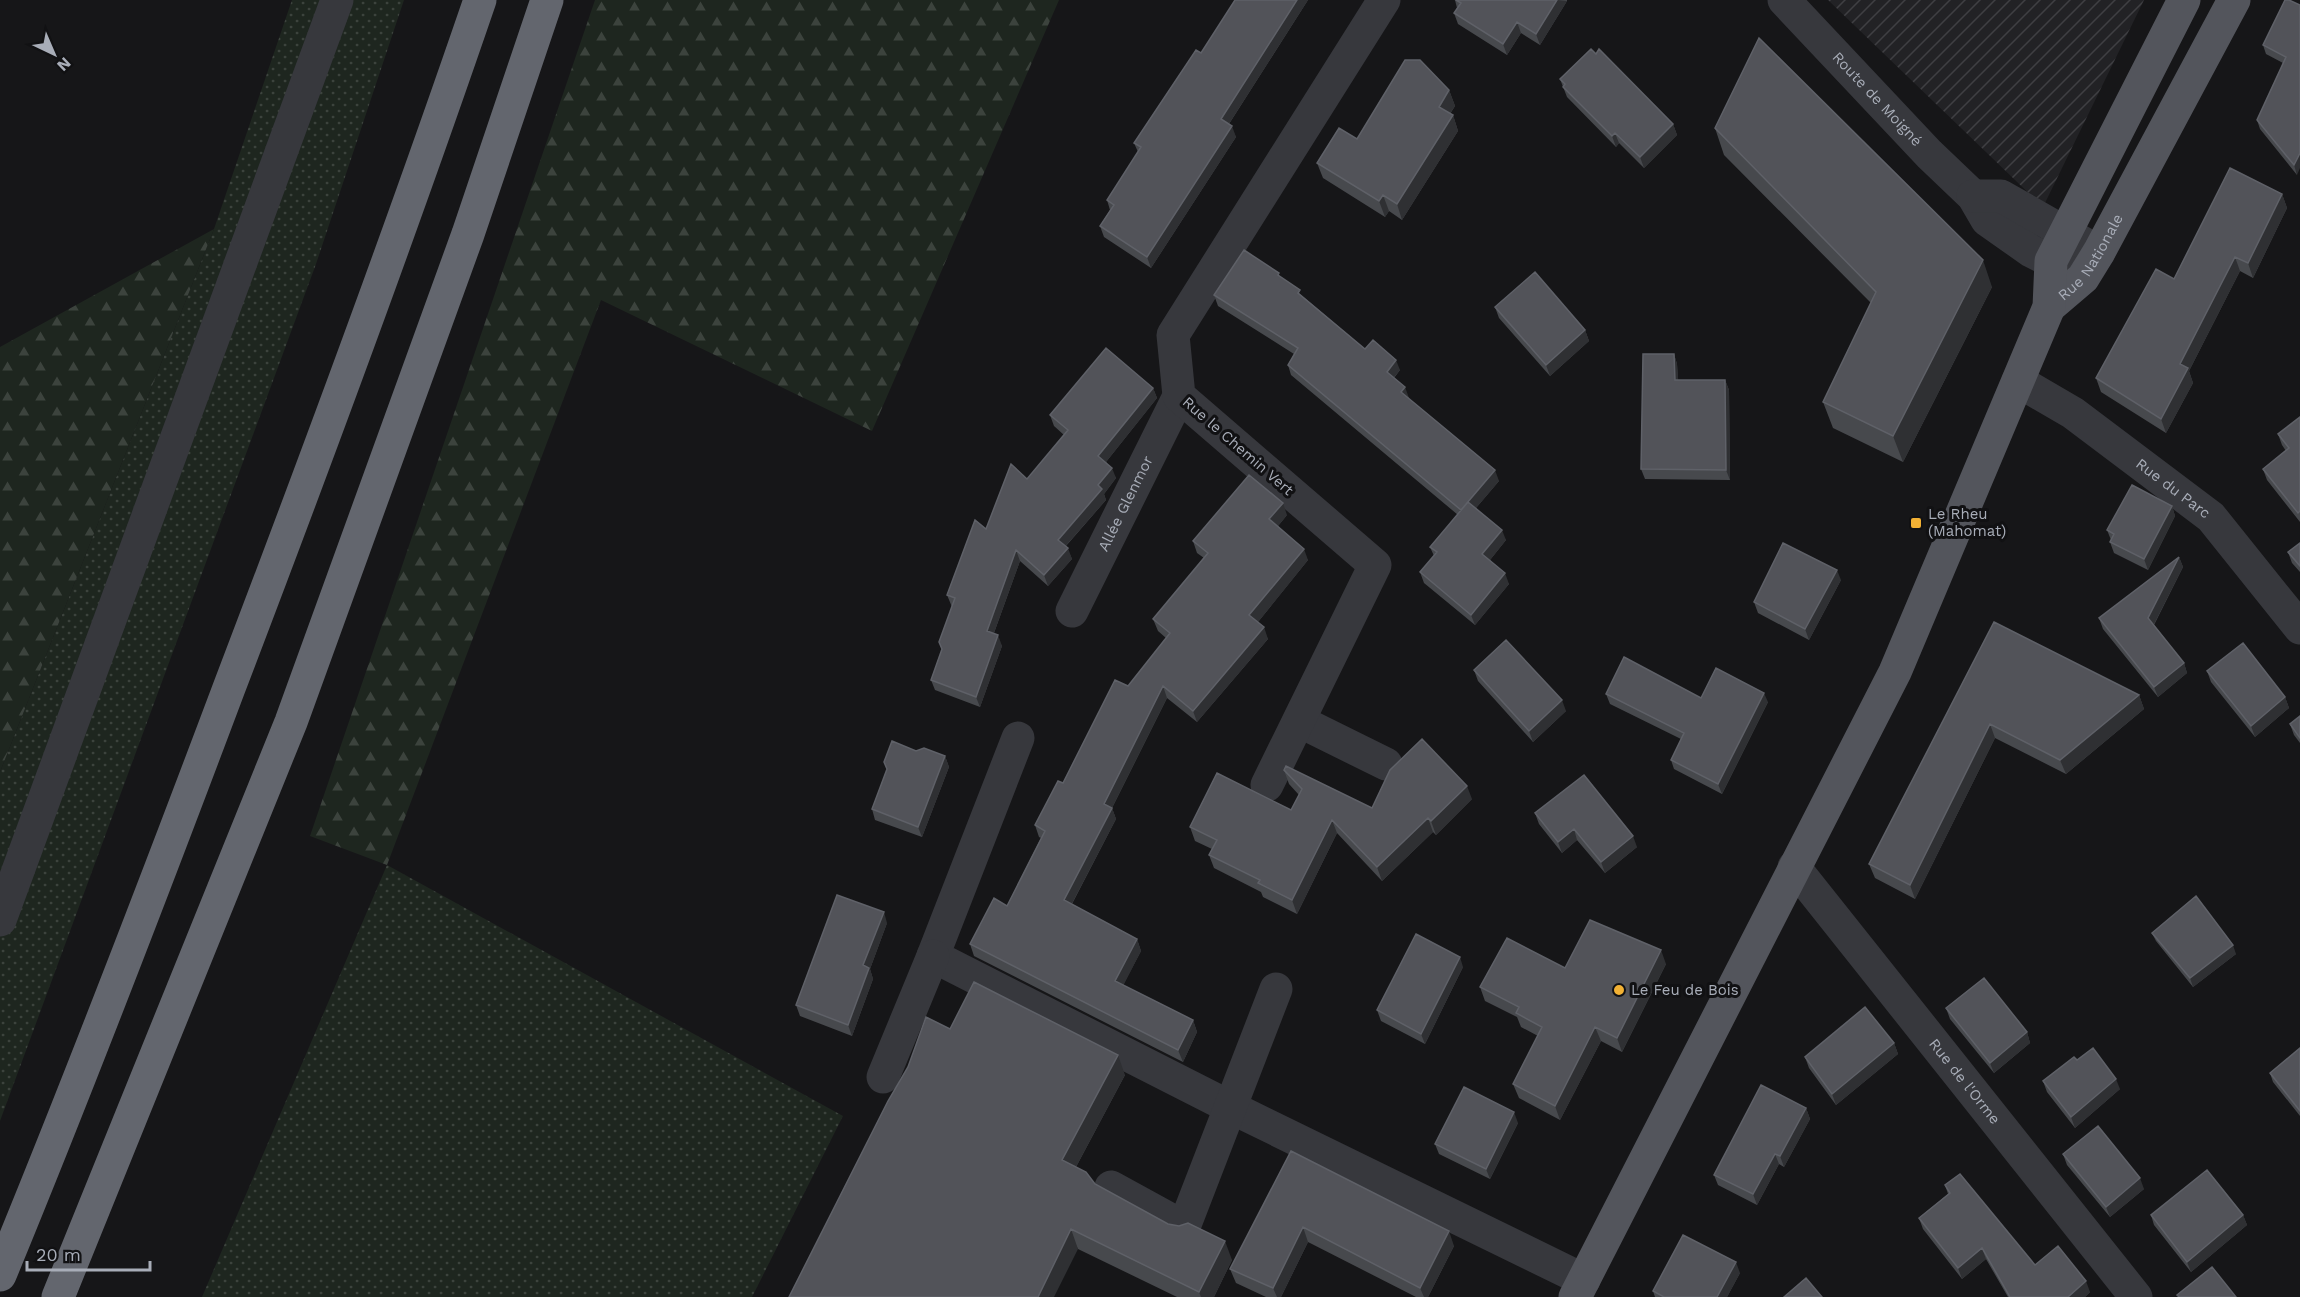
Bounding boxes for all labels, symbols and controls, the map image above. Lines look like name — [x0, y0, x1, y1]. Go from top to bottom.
north arrow — [24, 24, 84, 84]
street label: Route de Moigné — [1829, 48, 1926, 150]
text: N — [53, 53, 75, 75]
street label: Rue Nationale — [2054, 211, 2127, 304]
street label: Rue le Chemin Vert — [1179, 393, 1298, 500]
street label: Allée Glenmor — [1094, 453, 1157, 554]
street label: Rue du Parc — [2132, 455, 2214, 522]
place label: Le Rheu (Mahomat) — [1928, 505, 2006, 540]
marker: Le Rheu (Mahomat) — [1909, 516, 1923, 530]
place label: Le Feu de Bois — [1631, 981, 1739, 999]
marker: Le Feu de Bois — [1612, 983, 1626, 997]
street label: Rue de l'Orme — [1925, 1035, 2004, 1128]
scale bar — [27, 1234, 150, 1272]
text: 20 m — [36, 1244, 81, 1265]

